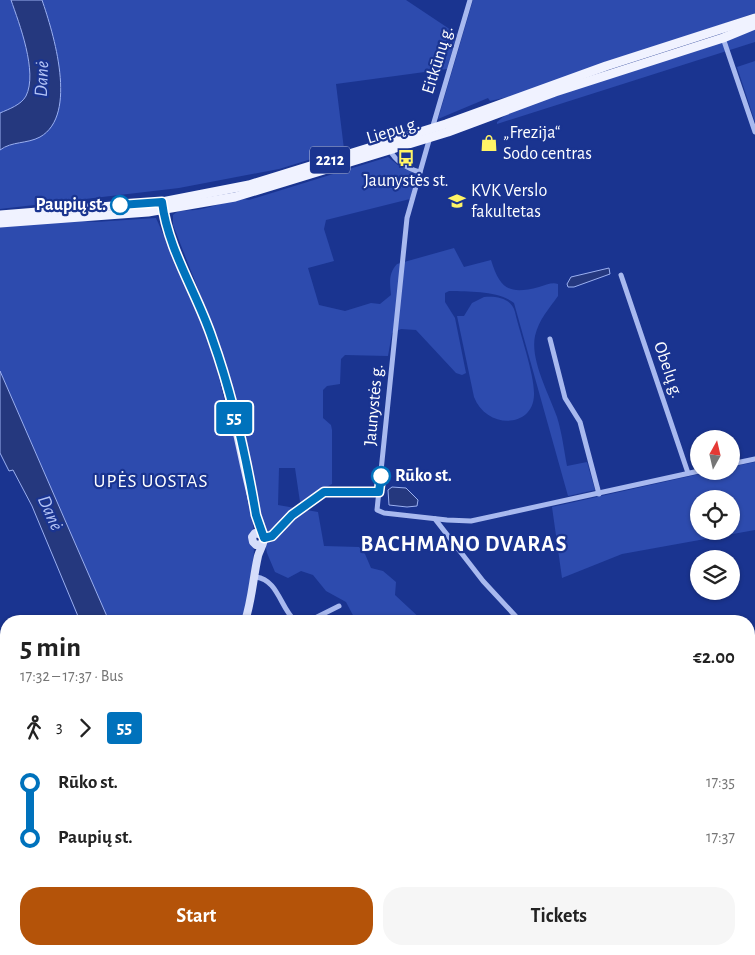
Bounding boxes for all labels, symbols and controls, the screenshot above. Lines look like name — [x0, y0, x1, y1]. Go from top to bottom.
street label: Eitkūnų g. — [419, 24, 457, 96]
water label: Danė — [32, 61, 52, 97]
street label: Liepų g. — [364, 114, 422, 148]
place label: „Frezija“ Sodo centras — [503, 124, 592, 163]
shop icon: „Frezija“ Sodo centras — [479, 133, 499, 153]
road number: 2212 — [310, 146, 350, 174]
bus stop icon: Jaunystės st. — [396, 148, 416, 168]
place label: Jaunystės st. — [363, 172, 449, 190]
place label: KVK Verslo fakultetas — [471, 182, 547, 221]
school or university icon: KVK Verslo fakultetas — [447, 191, 467, 211]
marker: Paupių st. — [110, 195, 130, 215]
place label: Paupių st. — [35, 196, 106, 214]
street label: Obelų g. — [650, 339, 686, 401]
street label: Jaunystės g. — [361, 363, 387, 447]
line badge: 55 — [212, 402, 256, 434]
text: 55 — [226, 409, 242, 427]
north arrow — [690, 430, 740, 480]
map controls — [690, 430, 740, 600]
marker: Rūko st. — [371, 466, 391, 486]
place label: Rūko st. — [395, 467, 452, 485]
district label: UPĖS UOSTAS — [94, 471, 208, 491]
button: locate — [690, 490, 740, 540]
water label: Danė — [34, 493, 66, 533]
district label: BACHMANO DVARAS — [361, 533, 568, 555]
button: layers — [690, 550, 740, 600]
text: 5 min — [20, 634, 81, 662]
text: €2.00 — [693, 648, 735, 667]
text: 17:32 – 17:37 · Bus — [20, 668, 123, 684]
icon: walk — [20, 714, 48, 742]
icon: forward — [71, 714, 99, 742]
text: 3 — [56, 719, 63, 735]
text: 55 — [117, 719, 132, 737]
text: Rūko st. — [58, 773, 118, 792]
text: 17:35 — [706, 774, 735, 790]
text: Paupių st. — [58, 828, 132, 847]
text: 17:37 — [706, 829, 735, 845]
button: Start — [20, 887, 373, 945]
button: Tickets — [383, 887, 735, 945]

